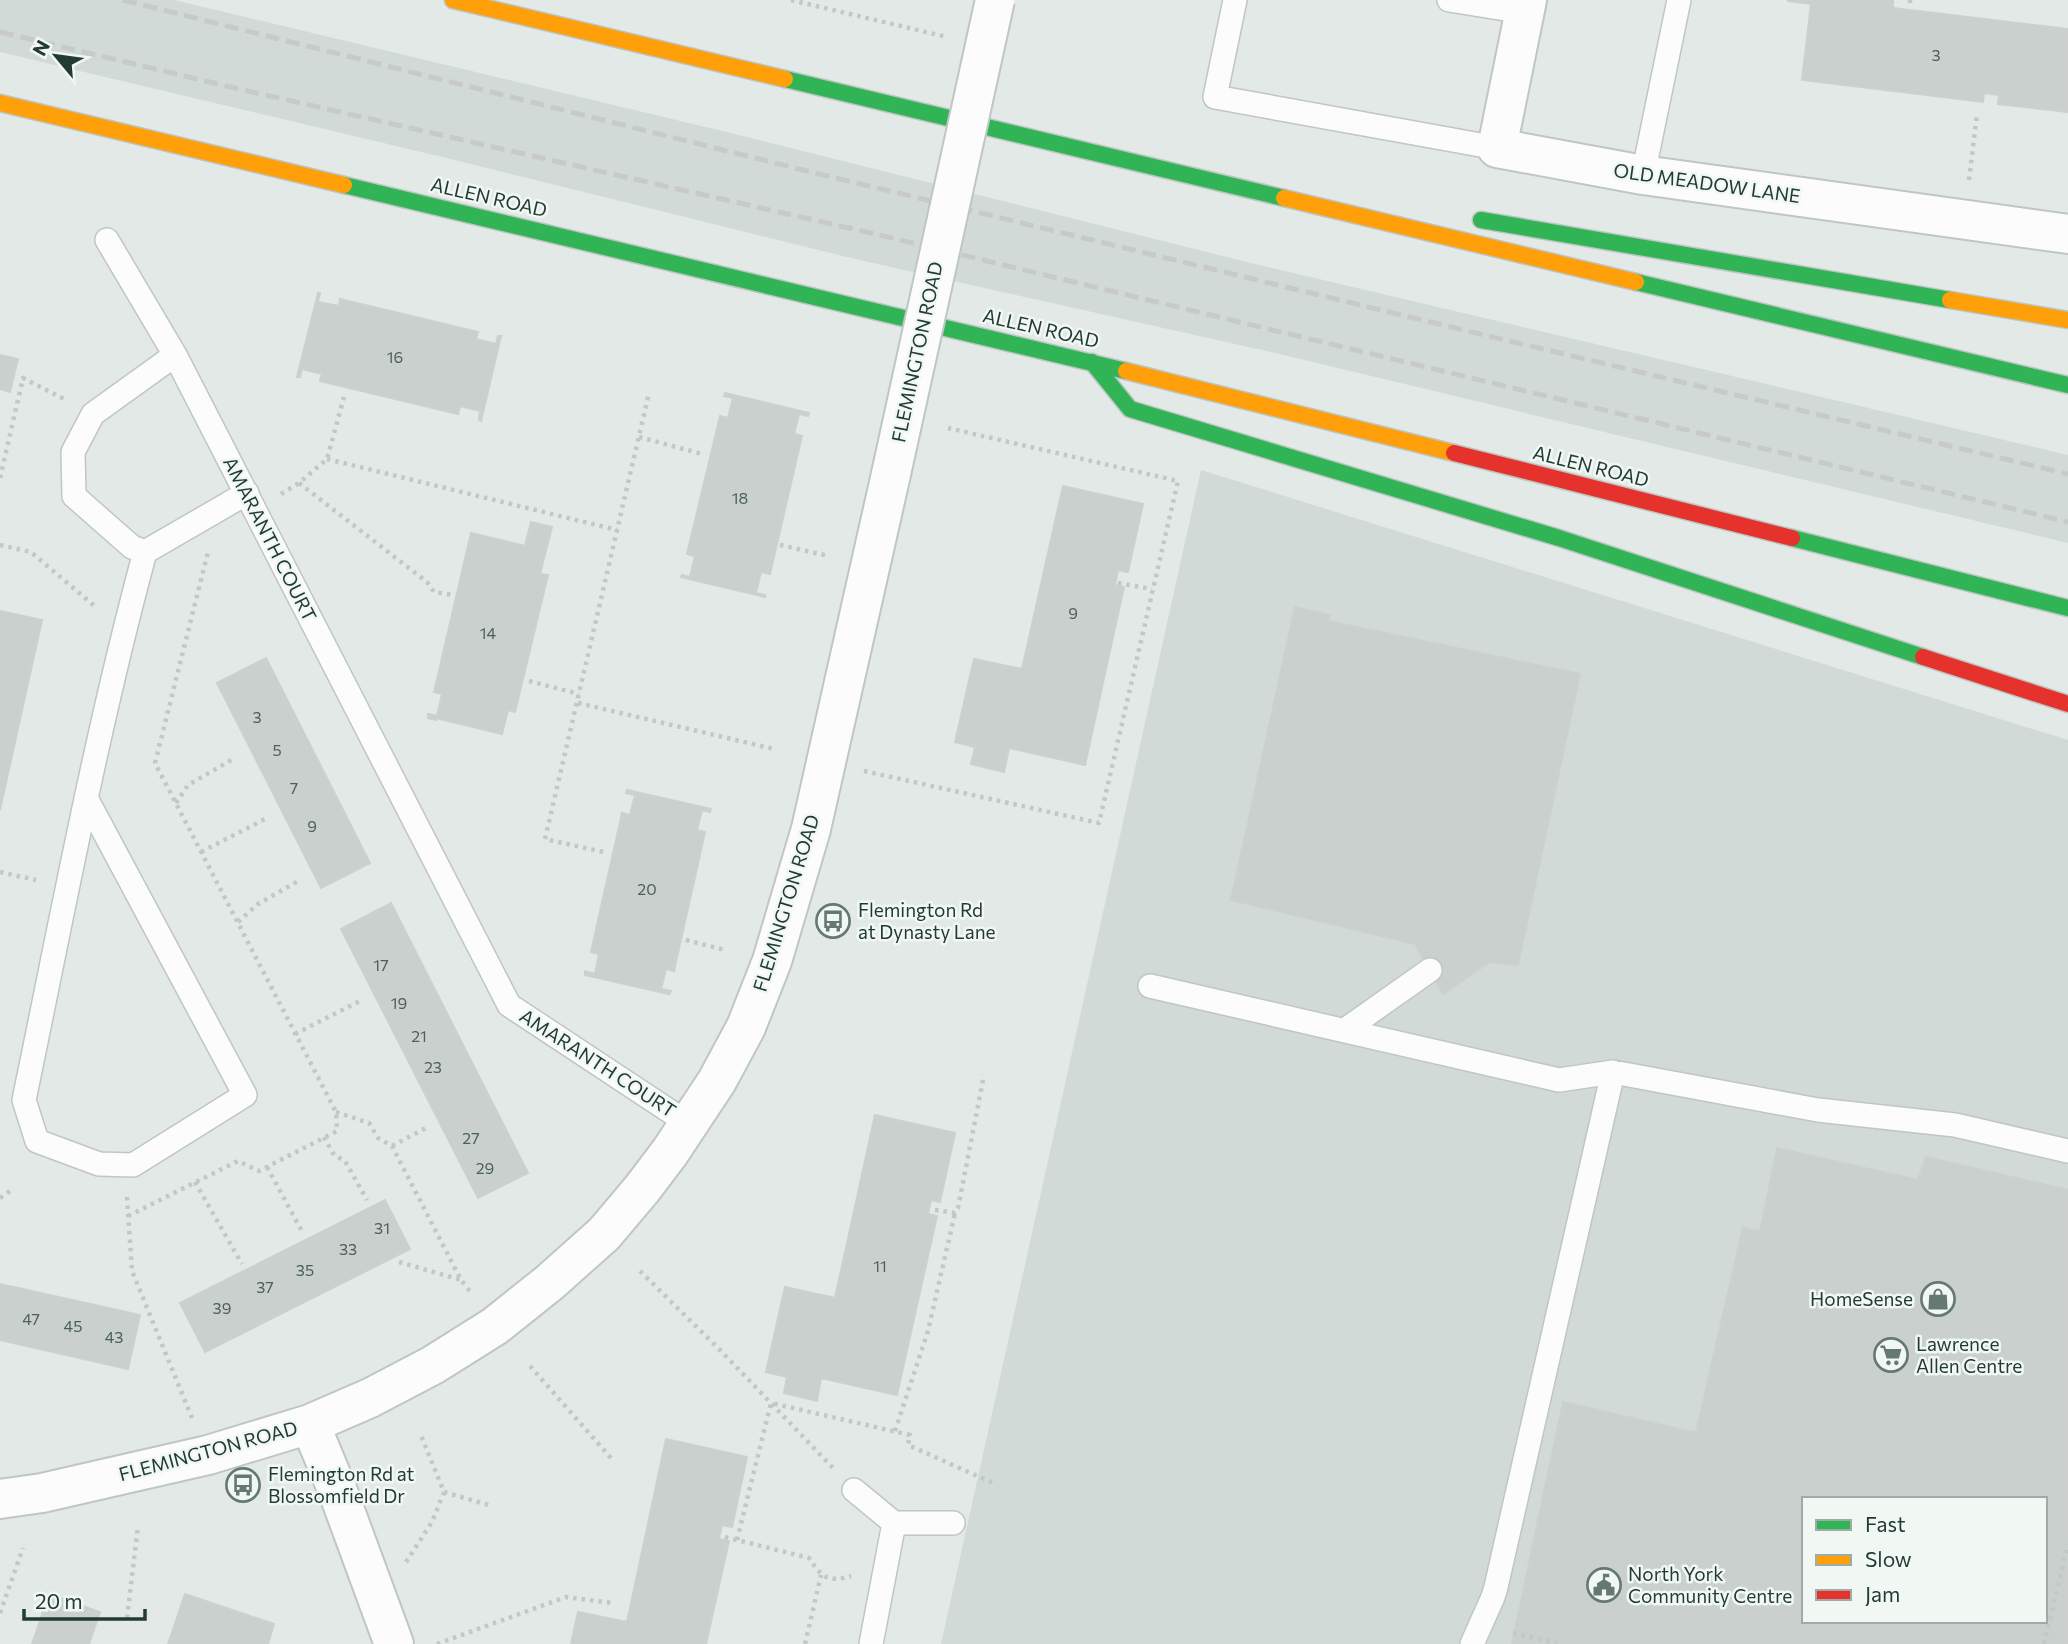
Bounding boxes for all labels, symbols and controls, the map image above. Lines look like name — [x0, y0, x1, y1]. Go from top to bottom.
north arrow — [21, 21, 91, 91]
text: N — [27, 36, 54, 59]
house number: 3 — [1931, 45, 1941, 64]
street label: OLD MEADOW LANE — [1612, 158, 1802, 207]
street label: ALLEN ROAD — [429, 172, 549, 221]
street label: FLEMINGTON ROAD — [886, 259, 947, 444]
street label: ALLEN ROAD — [981, 303, 1101, 352]
house number: 16 — [387, 347, 403, 366]
street label: ALLEN ROAD — [1531, 440, 1651, 491]
street label: AMARANTH COURT — [219, 453, 322, 625]
house number: 18 — [732, 488, 748, 507]
house number: 9 — [1068, 603, 1078, 622]
house number: 14 — [480, 623, 497, 642]
house number: 3 — [252, 707, 262, 726]
house number: 5 — [272, 740, 282, 759]
house number: 7 — [290, 778, 298, 797]
street label: FLEMINGTON ROAD — [748, 811, 823, 994]
house number: 9 — [307, 816, 317, 835]
house number: 20 — [637, 879, 657, 898]
place label: Flemington Rd at Dynasty Lane — [858, 898, 996, 943]
bus stop icon: Flemington Rd at Dynasty Lane — [814, 902, 852, 940]
house number: 17 — [373, 955, 389, 974]
house number: 19 — [391, 993, 407, 1012]
street label: AMARANTH COURT — [516, 1003, 681, 1122]
house number: 21 — [411, 1026, 427, 1045]
house number: 23 — [424, 1057, 442, 1076]
house number: 27 — [462, 1128, 480, 1147]
house number: 29 — [476, 1158, 494, 1177]
house number: 31 — [374, 1218, 390, 1237]
house number: 33 — [339, 1239, 357, 1258]
house number: 11 — [873, 1256, 887, 1275]
house number: 35 — [296, 1260, 314, 1279]
house number: 37 — [256, 1277, 274, 1296]
shop icon: HomeSense — [1919, 1280, 1957, 1318]
place label: HomeSense — [1810, 1287, 1913, 1310]
house number: 39 — [213, 1298, 231, 1317]
house number: 47 — [22, 1309, 40, 1328]
house number: 45 — [64, 1316, 82, 1335]
house number: 43 — [105, 1327, 123, 1346]
place label: Lawrence Allen Centre — [1916, 1332, 2022, 1377]
supermarket icon: Lawrence Allen Centre — [1872, 1336, 1910, 1374]
street label: FLEMINGTON ROAD — [116, 1416, 300, 1485]
place label: Flemington Rd at Blossomfield Dr — [268, 1462, 415, 1507]
bus stop icon: Flemington Rd at Blossomfield Dr — [224, 1466, 262, 1504]
legend — [1802, 1497, 2047, 1623]
text: Fast — [1865, 1511, 1906, 1536]
text: Slow — [1865, 1546, 1912, 1571]
place label: North York Community Centre — [1628, 1562, 1792, 1607]
public building icon: North York Community Centre — [1585, 1566, 1623, 1604]
scale bar — [24, 1578, 145, 1622]
text: Jam — [1865, 1581, 1900, 1606]
text: 20 m — [35, 1588, 83, 1613]

